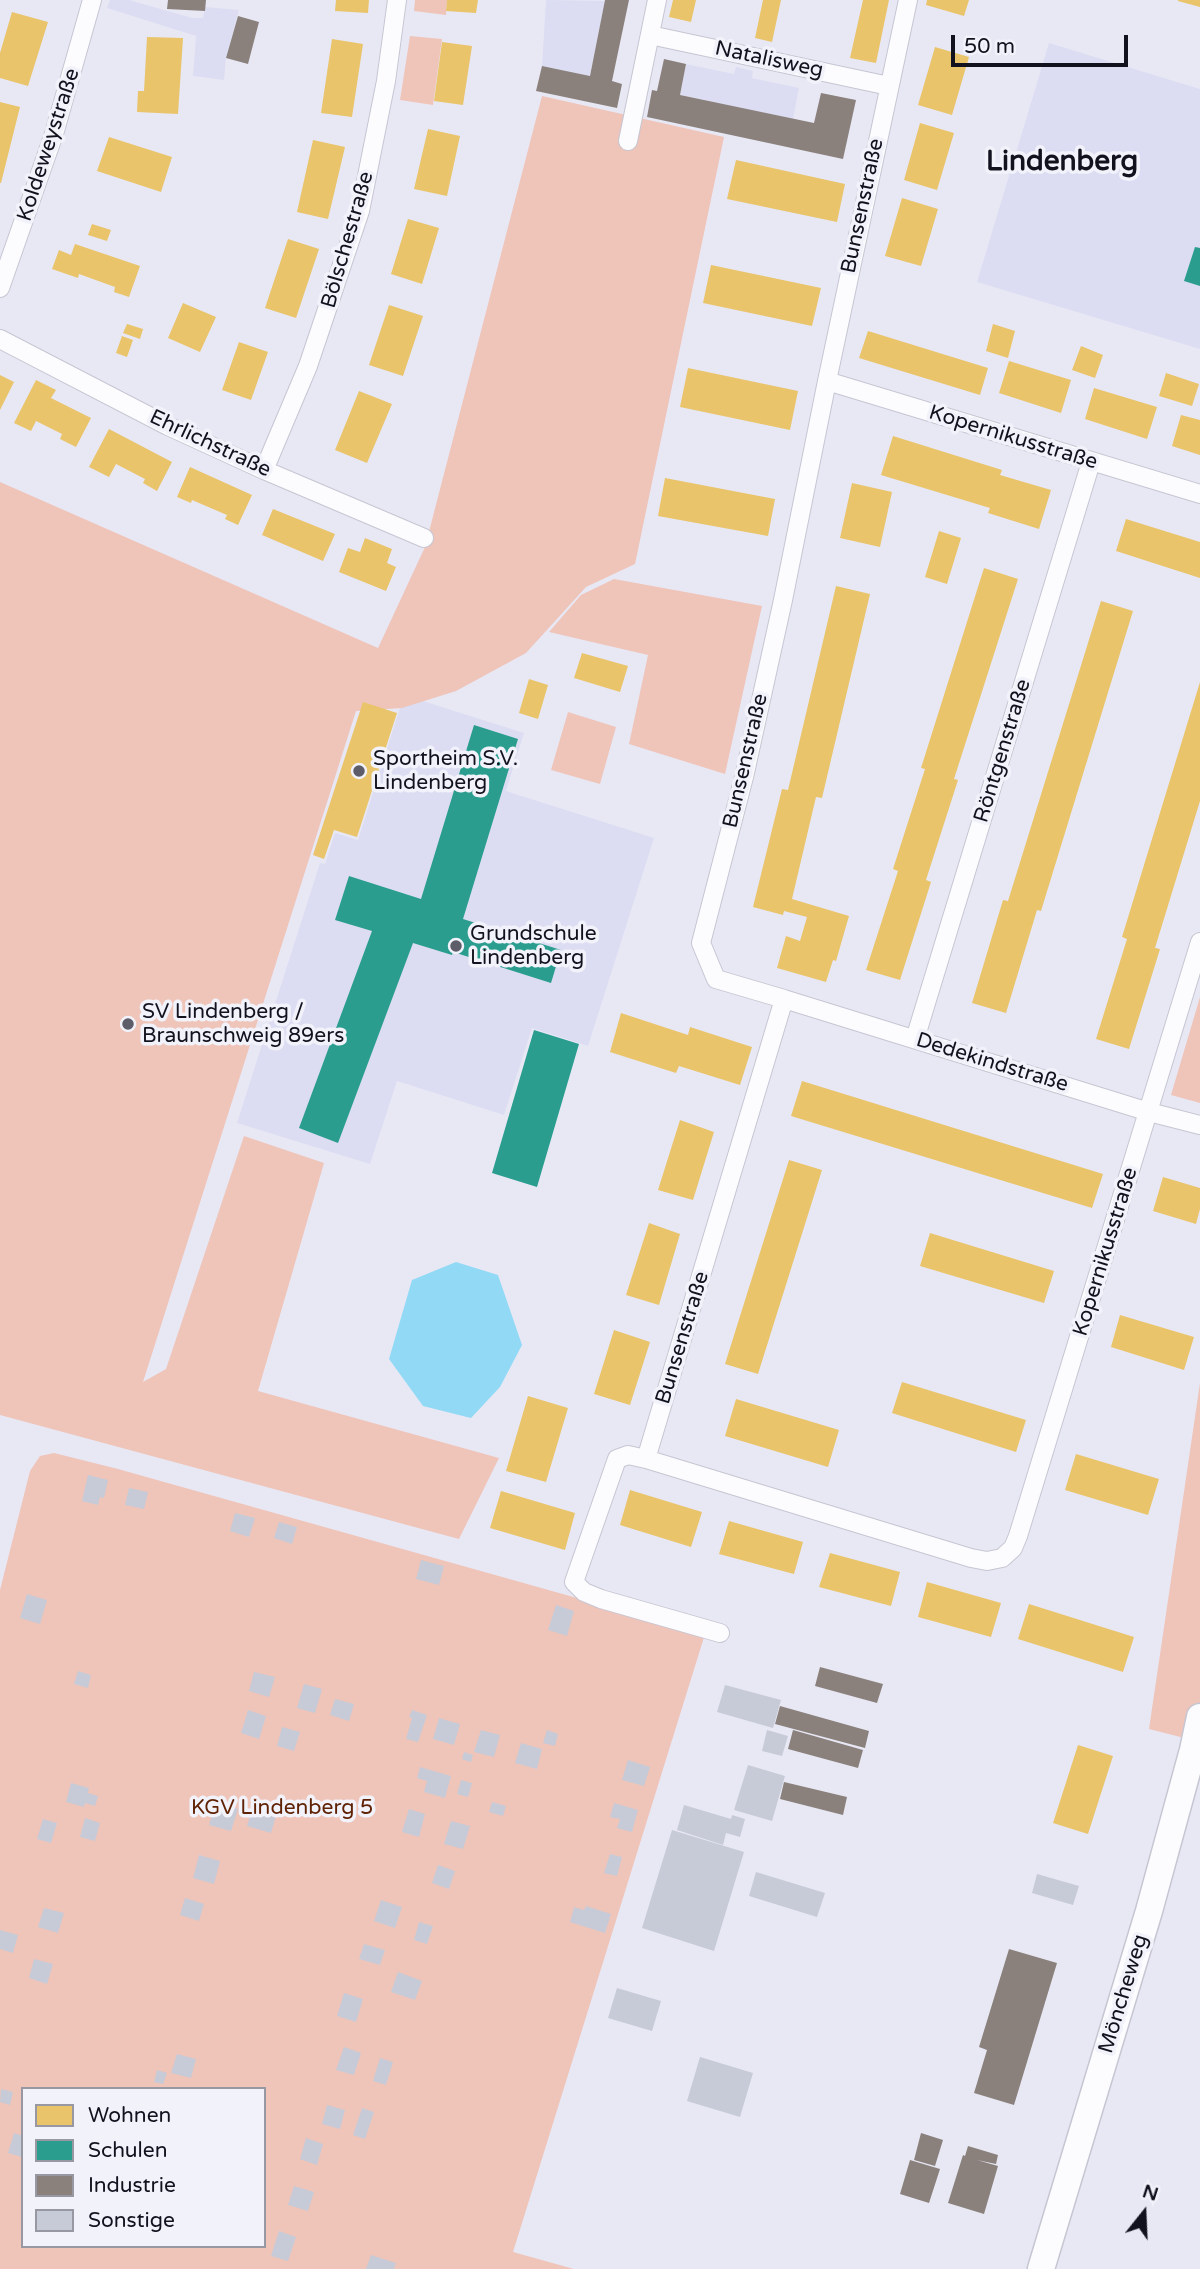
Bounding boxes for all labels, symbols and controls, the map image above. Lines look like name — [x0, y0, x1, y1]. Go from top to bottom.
scale bar — [955, 21, 1132, 65]
text: 50 m — [964, 34, 1015, 59]
street label: Natalisweg — [712, 36, 826, 84]
street label: Koldeweystraße — [12, 65, 86, 225]
street label: Bunsenstraße — [836, 136, 890, 276]
district label: Lindenberg — [986, 146, 1138, 180]
street label: Bölschestraße — [316, 169, 380, 311]
street label: Kopernikusstraße — [926, 400, 1100, 476]
street label: Ehrlichstraße — [145, 405, 275, 483]
street label: Röntgenstraße — [969, 676, 1037, 826]
street label: Bunsenstraße — [718, 691, 774, 831]
place label: Sportheim S.V. Lindenberg — [373, 746, 518, 796]
marker: Sportheim S.V. Lindenberg — [351, 763, 367, 779]
place label: Grundschule Lindenberg — [470, 921, 597, 971]
marker: Grundschule Lindenberg — [448, 938, 464, 954]
place label: SV Lindenberg / Braunschweig 89ers — [142, 999, 344, 1049]
marker: SV Lindenberg / Braunschweig 89ers — [120, 1016, 136, 1032]
street label: Dedekindstraße — [913, 1028, 1071, 1098]
street label: Kopernikusstraße — [1068, 1165, 1144, 1339]
street label: Bunsenstraße — [651, 1269, 715, 1407]
park label: KGV Lindenberg 5 — [191, 1795, 373, 1821]
street label: Möncheweg — [1094, 1932, 1154, 2056]
legend — [21, 2087, 266, 2248]
text: Wohnen — [88, 2103, 171, 2128]
text: Schulen — [88, 2138, 168, 2163]
text: Industrie — [88, 2173, 176, 2198]
north arrow — [1109, 2178, 1179, 2248]
text: N — [1140, 2180, 1161, 2206]
text: Sonstige — [88, 2208, 175, 2233]

